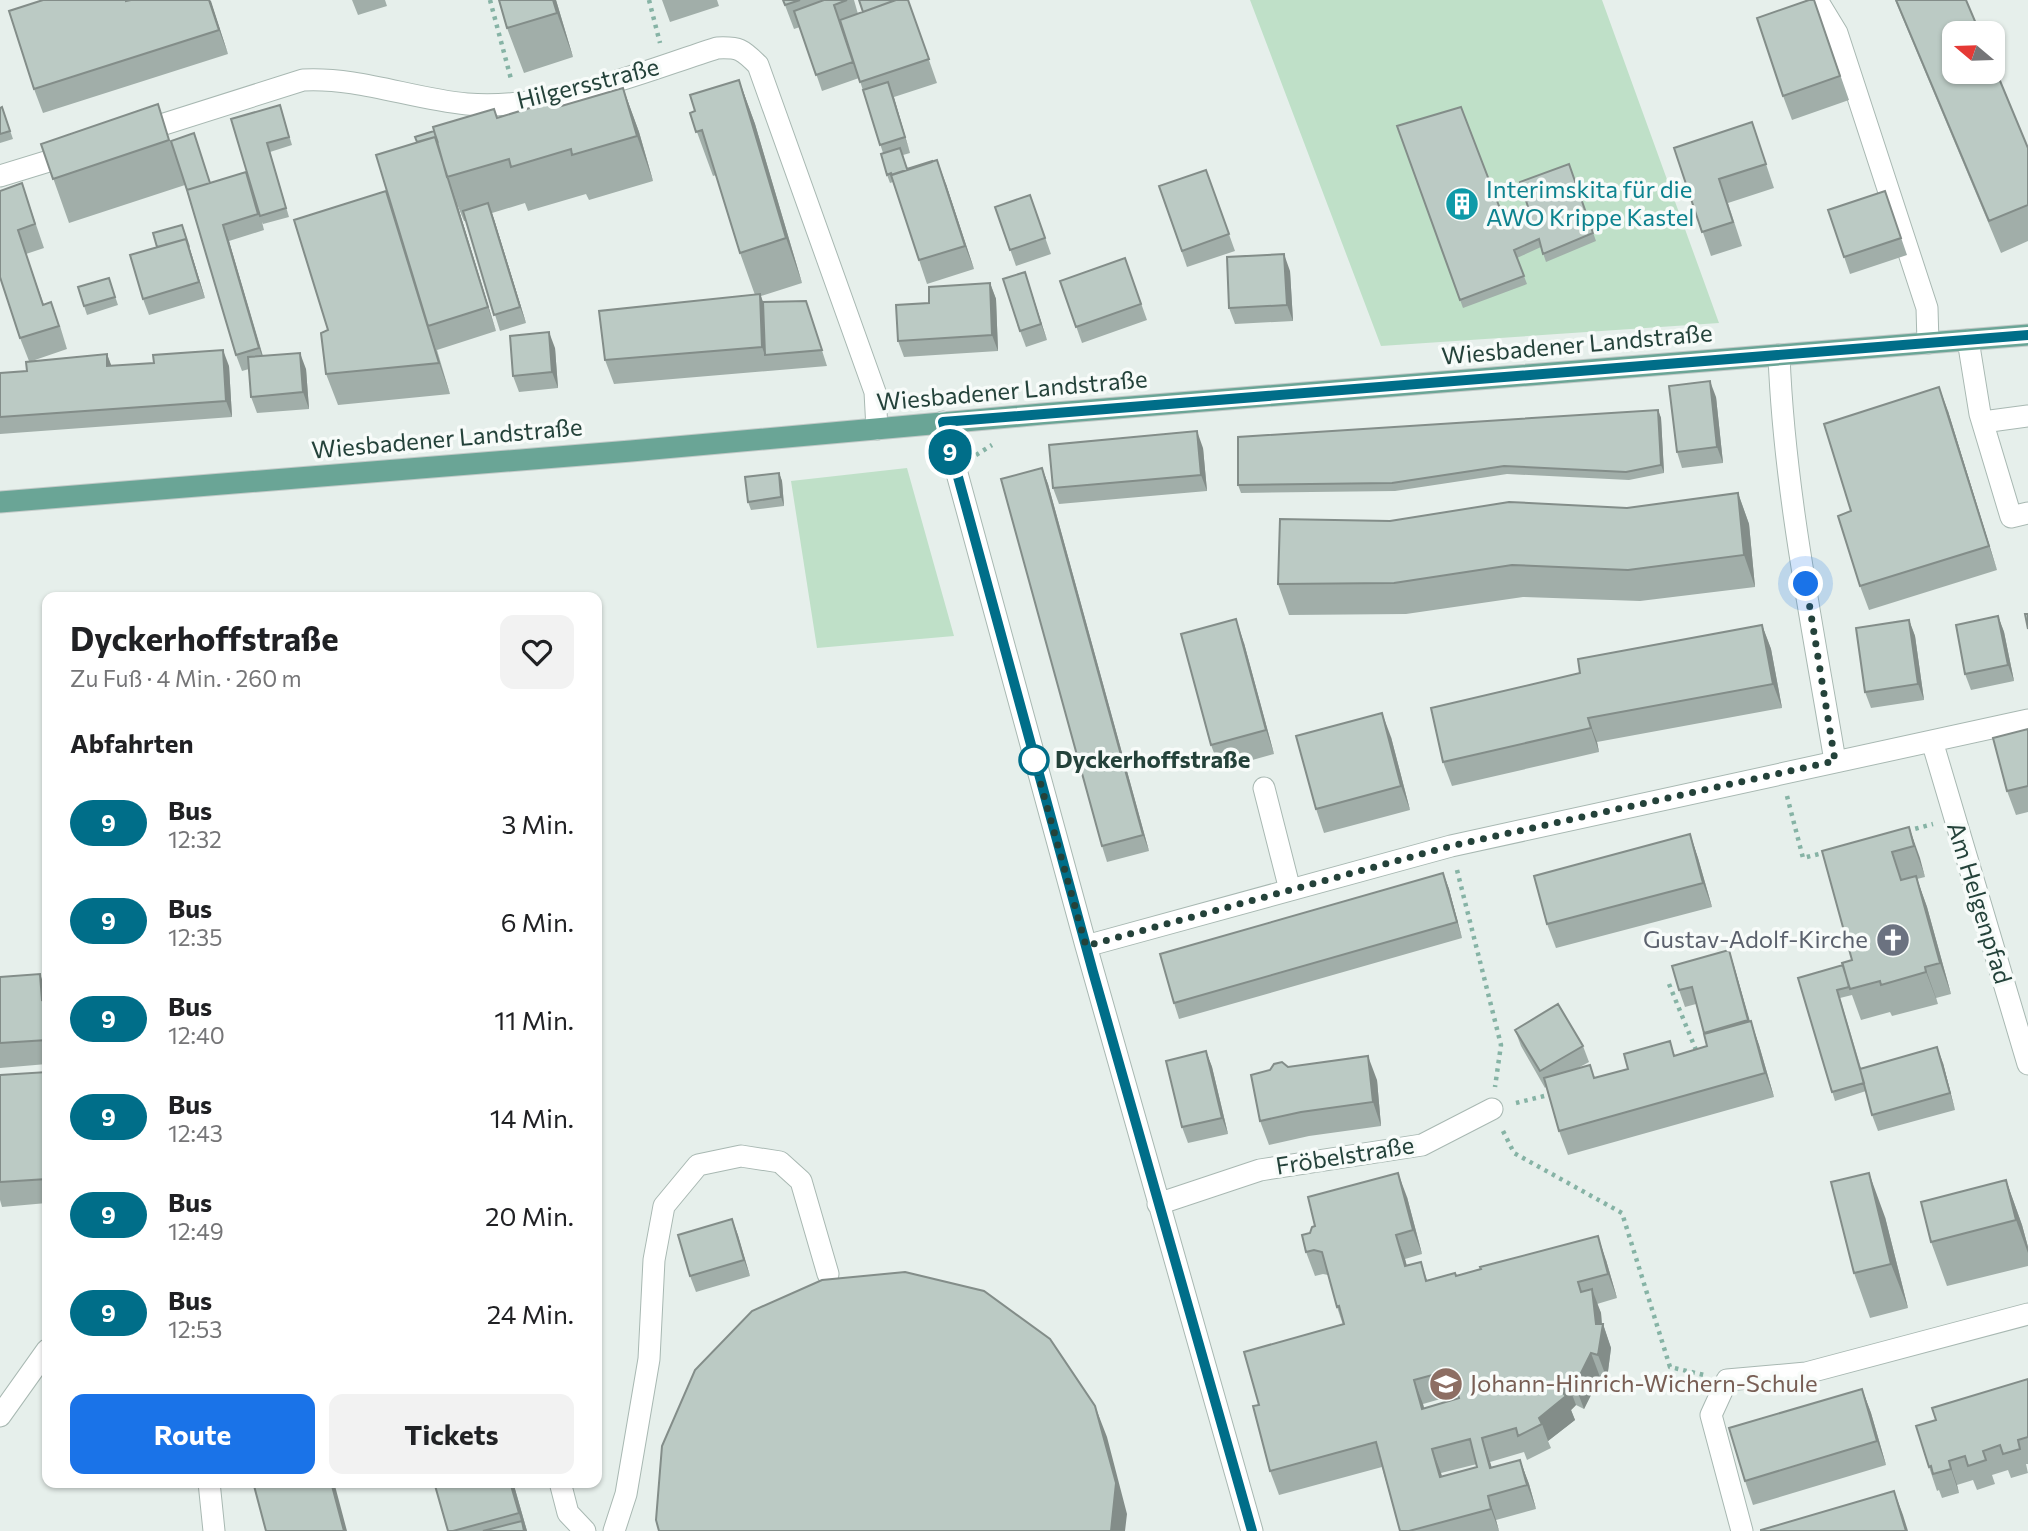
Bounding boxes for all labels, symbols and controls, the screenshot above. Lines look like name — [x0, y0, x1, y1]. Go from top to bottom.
north arrow — [1942, 21, 2006, 84]
map controls — [1942, 21, 2005, 84]
street label: Hilgersstraße — [514, 51, 662, 114]
place label: Interimskita für die AWO Krippe Kastel — [1486, 174, 1694, 231]
building icon: Interimskita für die AWO Krippe Kastel — [1443, 185, 1481, 223]
street label: Wiesbadener Landstraße — [1440, 317, 1714, 370]
street label: Wiesbadener Landstraße — [875, 363, 1149, 416]
street label: Wiesbadener Landstraße — [310, 411, 584, 464]
line badge: 9 — [927, 429, 973, 475]
text: 9 — [943, 437, 957, 466]
your location — [1788, 566, 1823, 601]
button: heart — [500, 615, 574, 689]
text: Dyckerhoffstraße — [70, 617, 339, 658]
text: Zu Fuß · 4 Min. · 260 m — [70, 664, 302, 692]
text: Abfahrten — [70, 727, 193, 758]
place label: Dyckerhoffstraße — [1055, 744, 1250, 773]
marker: Dyckerhoffstraße — [1019, 745, 1049, 775]
text: Bus — [168, 794, 212, 825]
text: 9 — [101, 808, 116, 837]
text: 3 Min. — [502, 808, 574, 839]
street label: Am Helgenpfad — [1942, 818, 2019, 987]
text: 12:32 — [168, 825, 222, 853]
text: Bus — [168, 892, 212, 923]
text: 9 — [101, 906, 116, 935]
text: 6 Min. — [501, 906, 574, 937]
church icon: Gustav-Adolf-Kirche — [1874, 921, 1912, 959]
text: 12:35 — [168, 923, 222, 951]
place label: Gustav-Adolf-Kirche — [1643, 924, 1868, 953]
text: Bus — [168, 990, 212, 1021]
text: 9 — [101, 1004, 116, 1033]
text: 11 Min. — [494, 1004, 574, 1035]
text: 12:40 — [168, 1021, 225, 1049]
text: Bus — [168, 1088, 212, 1119]
text: 9 — [101, 1102, 116, 1131]
text: 14 Min. — [490, 1102, 574, 1133]
text: 12:43 — [168, 1119, 223, 1147]
street label: Fröbelstraße — [1274, 1129, 1416, 1180]
text: Bus — [168, 1186, 212, 1217]
text: 9 — [101, 1200, 116, 1229]
text: 20 Min. — [485, 1200, 574, 1231]
text: 12:49 — [168, 1217, 224, 1245]
text: Bus — [168, 1284, 212, 1315]
text: 9 — [101, 1298, 116, 1327]
text: 24 Min. — [487, 1298, 574, 1329]
text: 12:53 — [168, 1315, 222, 1343]
school or university icon: Johann-Hinrich-Wichern-Schule — [1427, 1365, 1465, 1403]
place label: Johann-Hinrich-Wichern-Schule — [1470, 1368, 1818, 1397]
button: Route — [70, 1394, 315, 1474]
button: Tickets — [329, 1394, 574, 1474]

